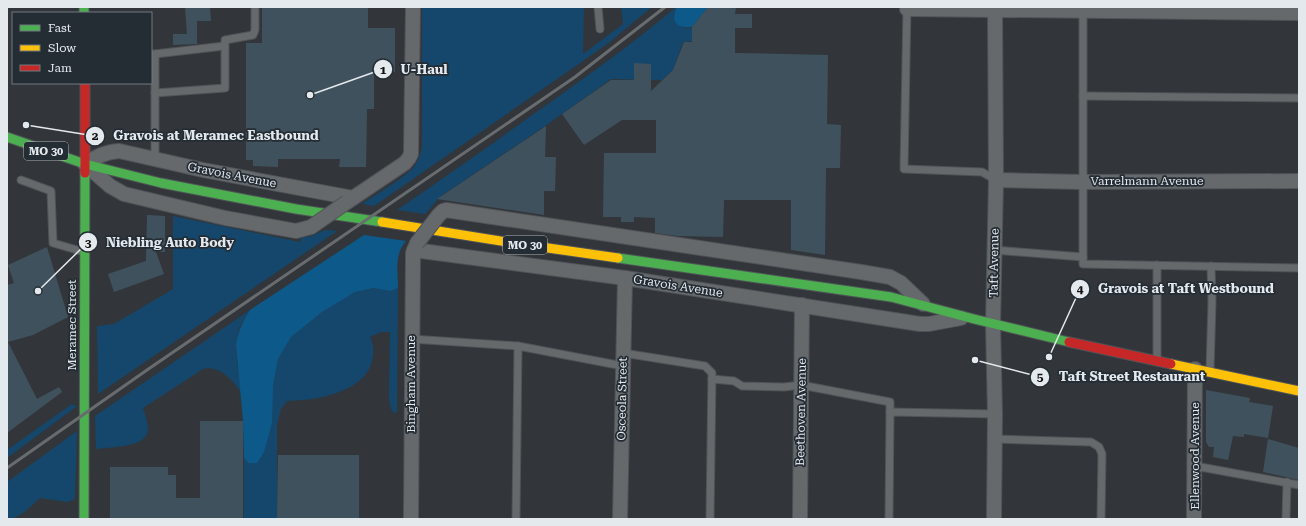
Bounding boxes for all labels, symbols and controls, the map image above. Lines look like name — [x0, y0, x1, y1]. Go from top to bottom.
legend — [12, 12, 152, 84]
text: Fast — [48, 21, 72, 35]
text: Slow — [48, 41, 76, 55]
callout: U-Haul — [373, 57, 456, 82]
text: Jam — [48, 61, 72, 75]
text: U-Haul — [400, 62, 448, 77]
text: 1 — [380, 63, 387, 77]
callout: Gravois at Meramec Eastbound — [85, 123, 327, 148]
text: Gravois at Meramec Eastbound — [113, 128, 319, 143]
text: 2 — [92, 129, 99, 143]
road number: MO 30 — [24, 142, 68, 160]
street label: Gravois Avenue — [186, 160, 278, 191]
street label: Varrelmann Avenue — [1090, 174, 1204, 188]
street label: Taft Avenue — [986, 228, 1002, 298]
callout: Niebling Auto Body — [78, 230, 242, 255]
text: Niebling Auto Body — [106, 235, 234, 250]
text: 3 — [85, 236, 92, 250]
road number: MO 30 — [503, 236, 547, 254]
street label: Gravois Avenue — [632, 272, 724, 300]
callout: Gravois at Taft Westbound — [1070, 276, 1282, 301]
street label: Meramec Street — [65, 279, 79, 370]
text: Gravois at Taft Westbound — [1098, 281, 1274, 296]
text: 4 — [1077, 282, 1084, 296]
street label: Bingham Avenue — [404, 335, 418, 433]
street label: Osceola Street — [614, 357, 630, 441]
street label: Beethoven Avenue — [793, 358, 809, 466]
callout: Taft Street Restaurant — [1030, 364, 1213, 389]
text: Taft Street Restaurant — [1059, 369, 1206, 384]
text: 5 — [1037, 370, 1044, 384]
street label: Ellenwood Avenue — [1188, 402, 1202, 510]

